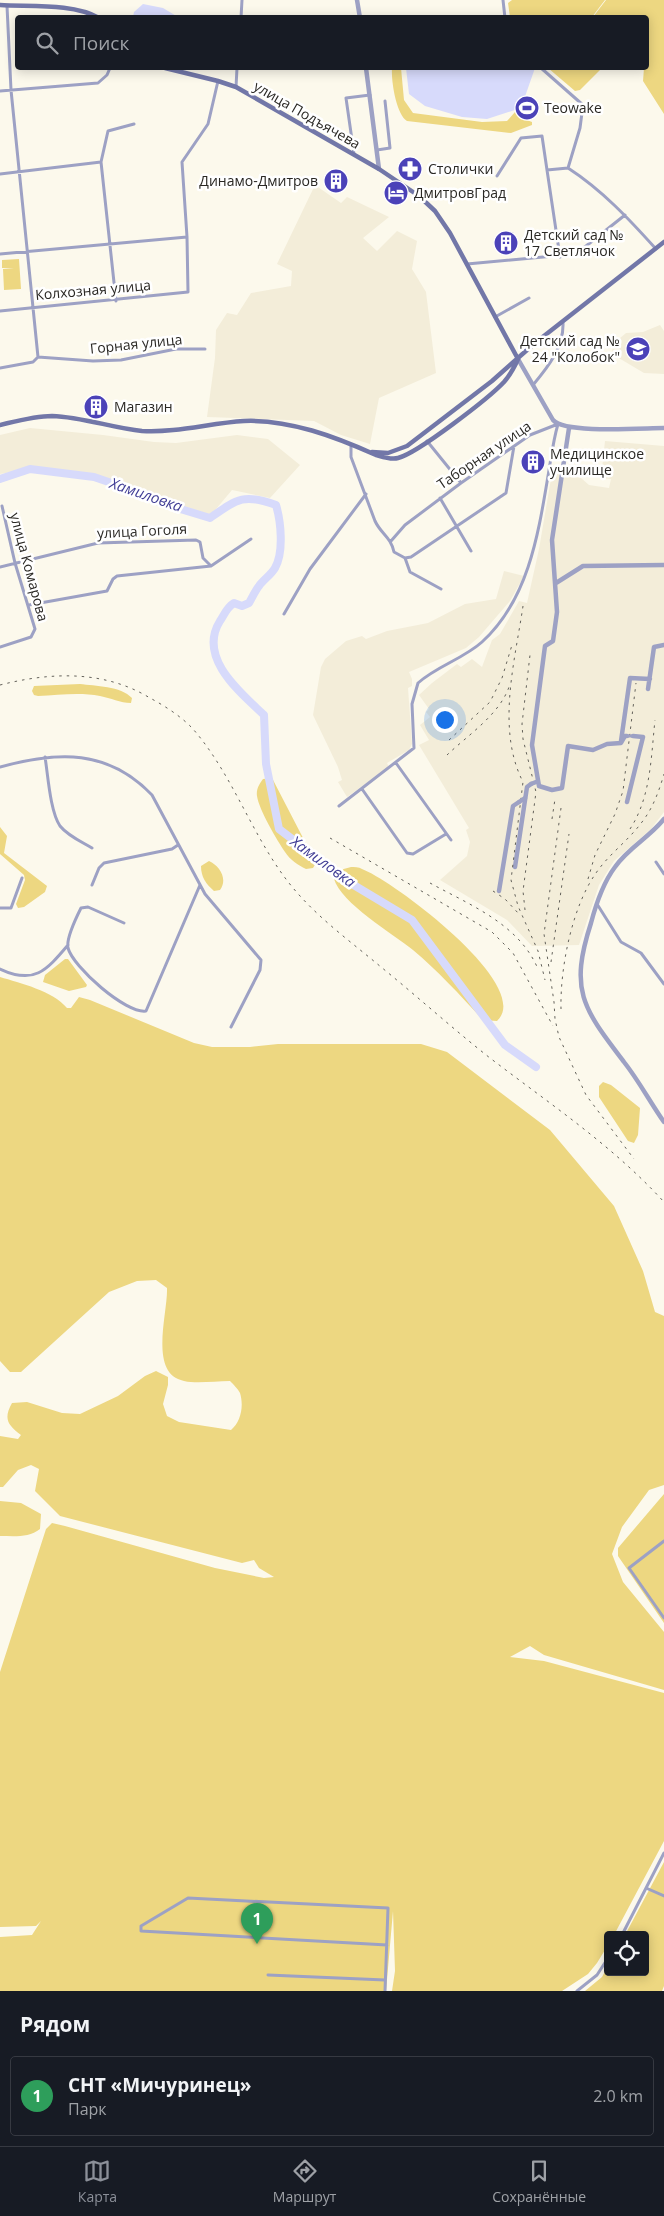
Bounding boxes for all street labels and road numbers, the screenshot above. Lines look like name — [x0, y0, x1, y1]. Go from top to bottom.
street label: улица Подъячева — [250, 76, 364, 153]
street label: Колхозная улица — [34, 275, 152, 304]
street label: Горная улица — [89, 329, 183, 358]
street label: Таборная улица — [433, 416, 534, 493]
street label: улица Комарова — [6, 510, 53, 623]
street label: улица Гоголя — [97, 519, 187, 542]

